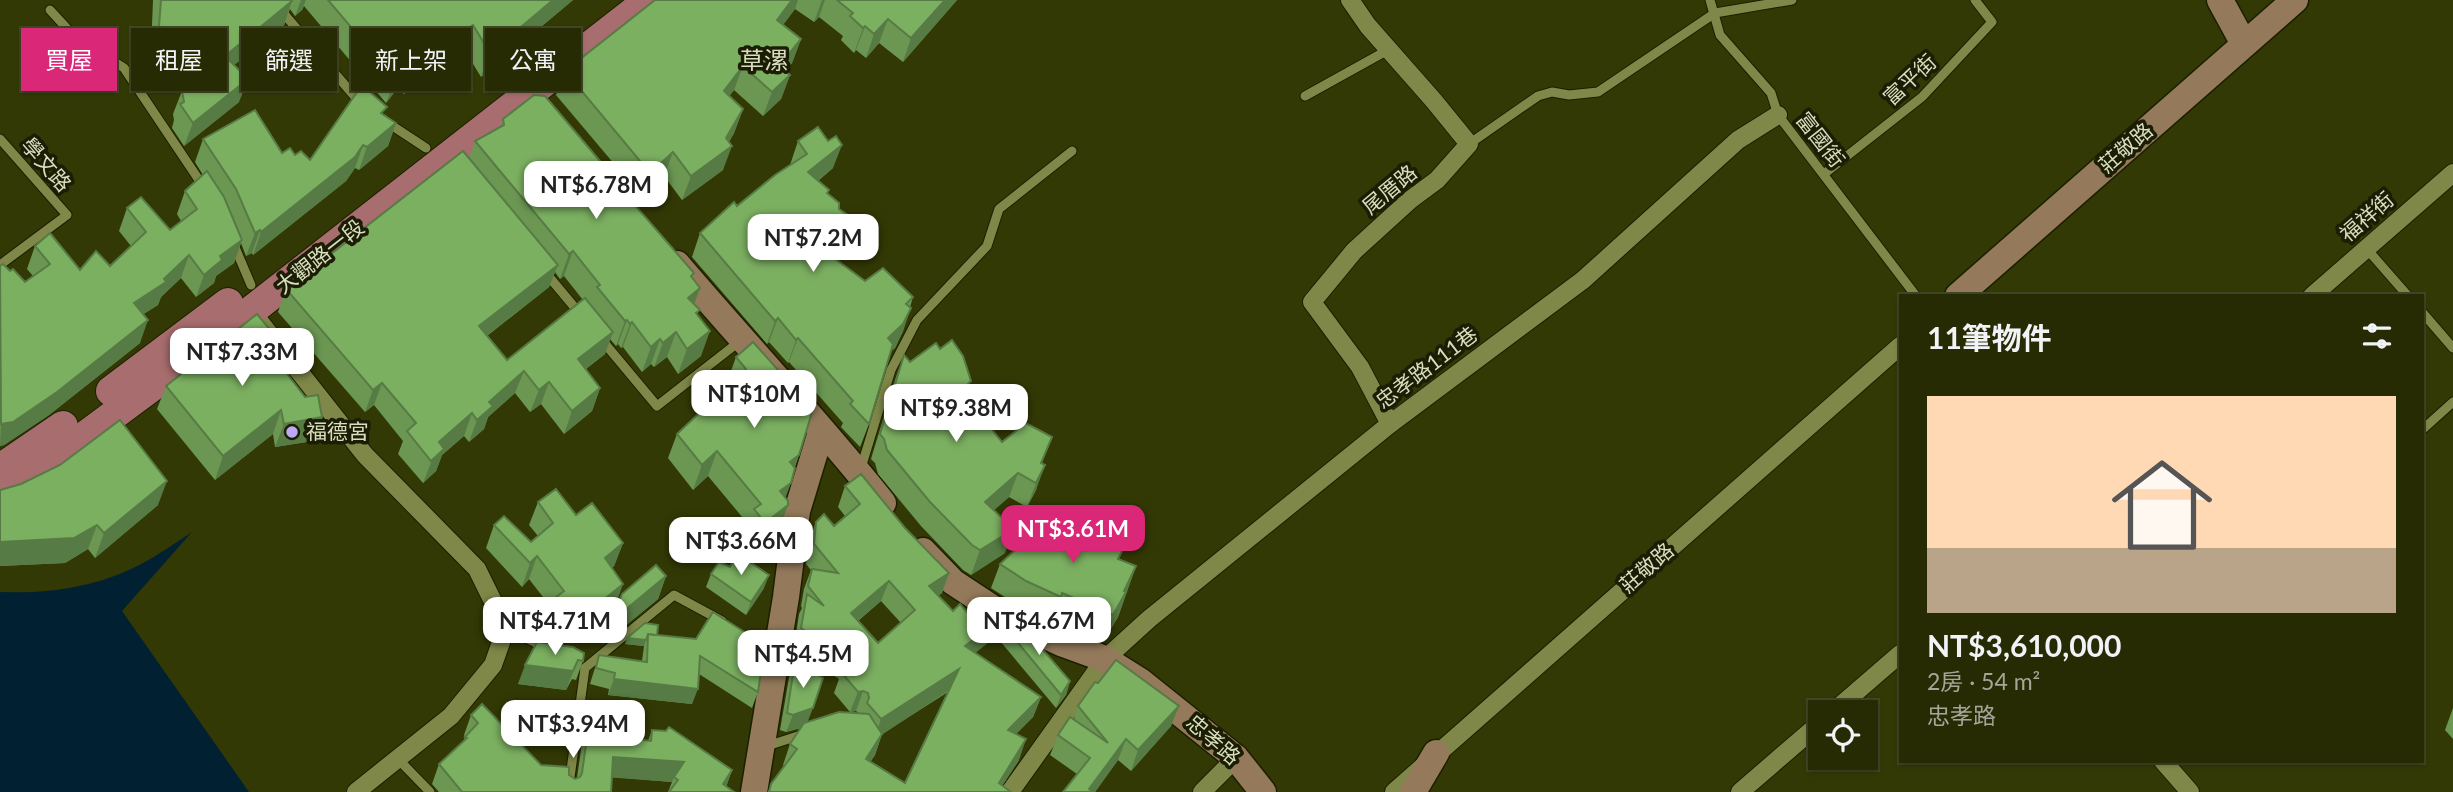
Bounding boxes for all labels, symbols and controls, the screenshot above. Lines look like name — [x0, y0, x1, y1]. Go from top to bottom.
chip: 買屋 — [21, 28, 117, 91]
chip: 租屋 — [131, 28, 227, 91]
chip: 篩選 — [241, 28, 337, 91]
chip: 新上架 — [351, 28, 471, 91]
chip: 公寓 — [485, 28, 581, 91]
district label: 草漯 — [740, 45, 788, 74]
street label: 富平街 — [1877, 48, 1941, 110]
street label: 富國街 — [1792, 107, 1850, 172]
street label: 莊敬路 — [2093, 117, 2157, 177]
street label: 學文路 — [17, 132, 77, 196]
street label: 尾厝路 — [1357, 159, 1421, 219]
pin: NT$6.78M — [524, 162, 668, 221]
text: NT$6.78M — [540, 170, 652, 198]
street label: 福祥街 — [2334, 186, 2398, 246]
street label: 大觀路一段 — [270, 214, 368, 298]
pin: NT$7.2M — [748, 215, 878, 274]
text: NT$7.2M — [764, 223, 862, 251]
icon: filters — [2358, 317, 2396, 355]
text: 11筆物件 — [1927, 319, 2052, 355]
street label: 忠孝路111巷 — [1370, 321, 1482, 413]
pin: NT$7.33M — [170, 328, 314, 388]
text: NT$7.33M — [186, 337, 298, 365]
pin: NT$10M — [697, 370, 811, 430]
text: NT$10M — [707, 379, 801, 407]
pin: NT$9.38M — [884, 384, 1028, 444]
text: NT$9.38M — [900, 393, 1012, 421]
place label: 福德宮 — [306, 418, 369, 443]
marker: 福德宮 — [284, 424, 300, 440]
icon: home — [2099, 442, 2225, 568]
pin: NT$3.61M — [1001, 505, 1145, 565]
text: NT$3.61M — [1017, 514, 1129, 542]
pin: NT$3.66M — [669, 518, 813, 577]
text: NT$3.66M — [685, 526, 797, 554]
street label: 莊敬路 — [1614, 537, 1678, 597]
pin: NT$4.71M — [483, 598, 627, 657]
pin: NT$4.67M — [967, 598, 1111, 657]
text: NT$4.71M — [499, 606, 611, 634]
text: NT$4.67M — [983, 606, 1095, 634]
text: NT$3,610,000 — [1927, 627, 2121, 663]
pin: NT$4.5M — [738, 630, 868, 690]
text: NT$4.5M — [754, 639, 852, 667]
text: 2房 · 54 m² — [1927, 667, 2040, 695]
pin: NT$3.94M — [501, 700, 645, 760]
map controls — [1808, 700, 1878, 770]
button: locate — [1808, 700, 1878, 770]
text: 忠孝路 — [1927, 701, 1996, 729]
text: NT$3.94M — [517, 709, 629, 737]
street label: 忠孝路 — [1182, 709, 1246, 769]

